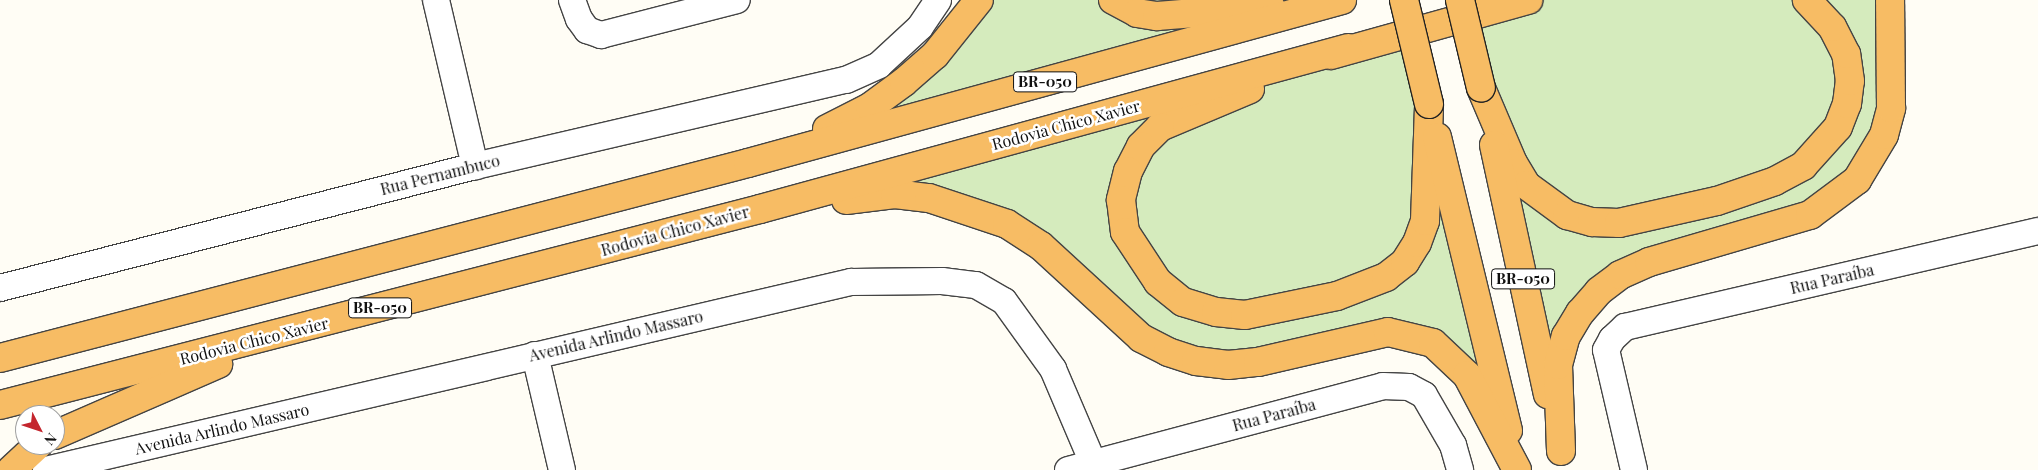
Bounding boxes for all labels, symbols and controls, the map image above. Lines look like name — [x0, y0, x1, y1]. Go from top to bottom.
road number: BR-050 — [1012, 70, 1078, 94]
street label: Rodovia Chico Xavier — [990, 96, 1142, 154]
street label: Rua Pernambuco — [378, 151, 502, 199]
street label: Rodovia Chico Xavier — [599, 202, 751, 260]
street label: Rua Paraíba — [1788, 260, 1876, 298]
road number: BR-050 — [1490, 266, 1556, 292]
road number: BR-050 — [348, 296, 412, 320]
street label: Avenida Arlindo Massaro — [527, 307, 705, 365]
street label: Rodovia Chico Xavier — [177, 313, 331, 369]
street label: Rua Paraíba — [1230, 395, 1318, 435]
street label: Avenida Arlindo Massaro — [133, 400, 311, 458]
north arrow — [15, 405, 65, 455]
text: N — [40, 429, 61, 450]

